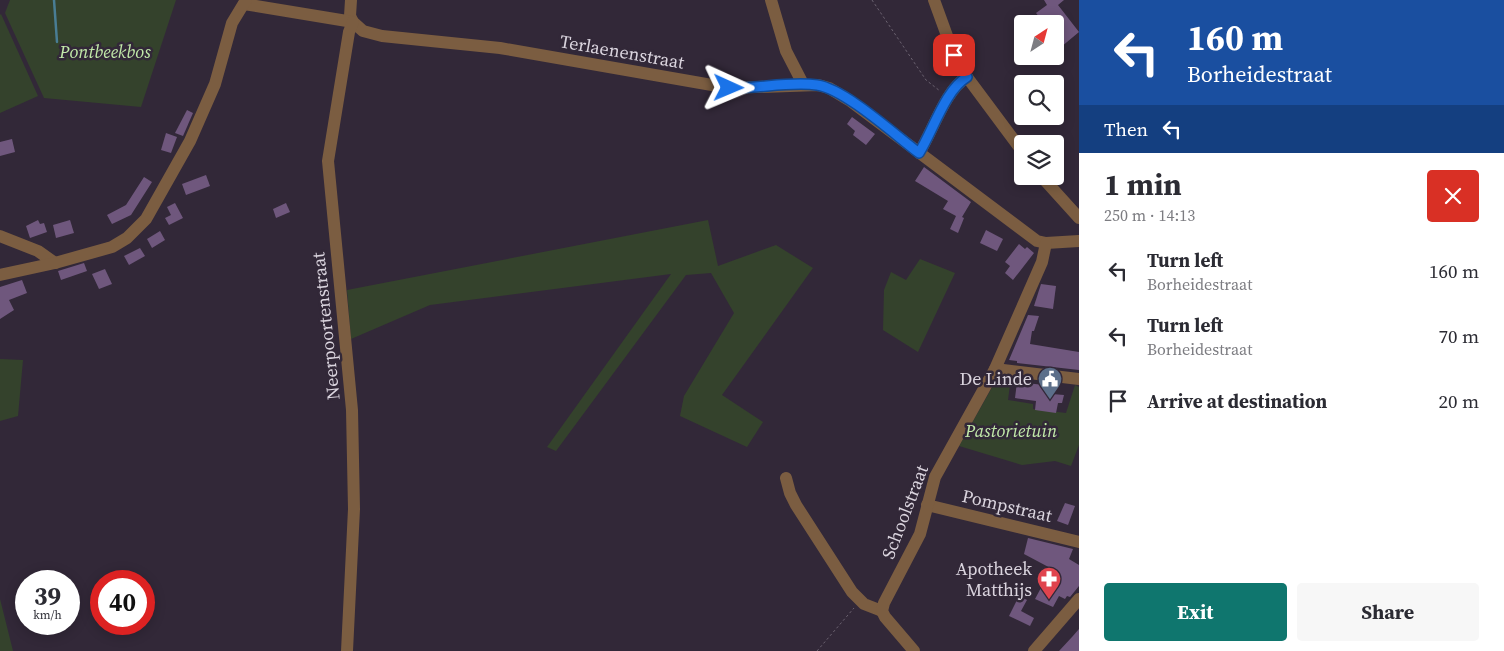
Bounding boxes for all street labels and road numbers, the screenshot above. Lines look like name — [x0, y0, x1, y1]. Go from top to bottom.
street label: Terlaenenstraat — [558, 28, 686, 75]
street label: Neerpoortenstraat — [305, 251, 346, 401]
street label: Schoolstraat — [875, 461, 934, 562]
street label: Pompstraat — [960, 483, 1055, 528]

